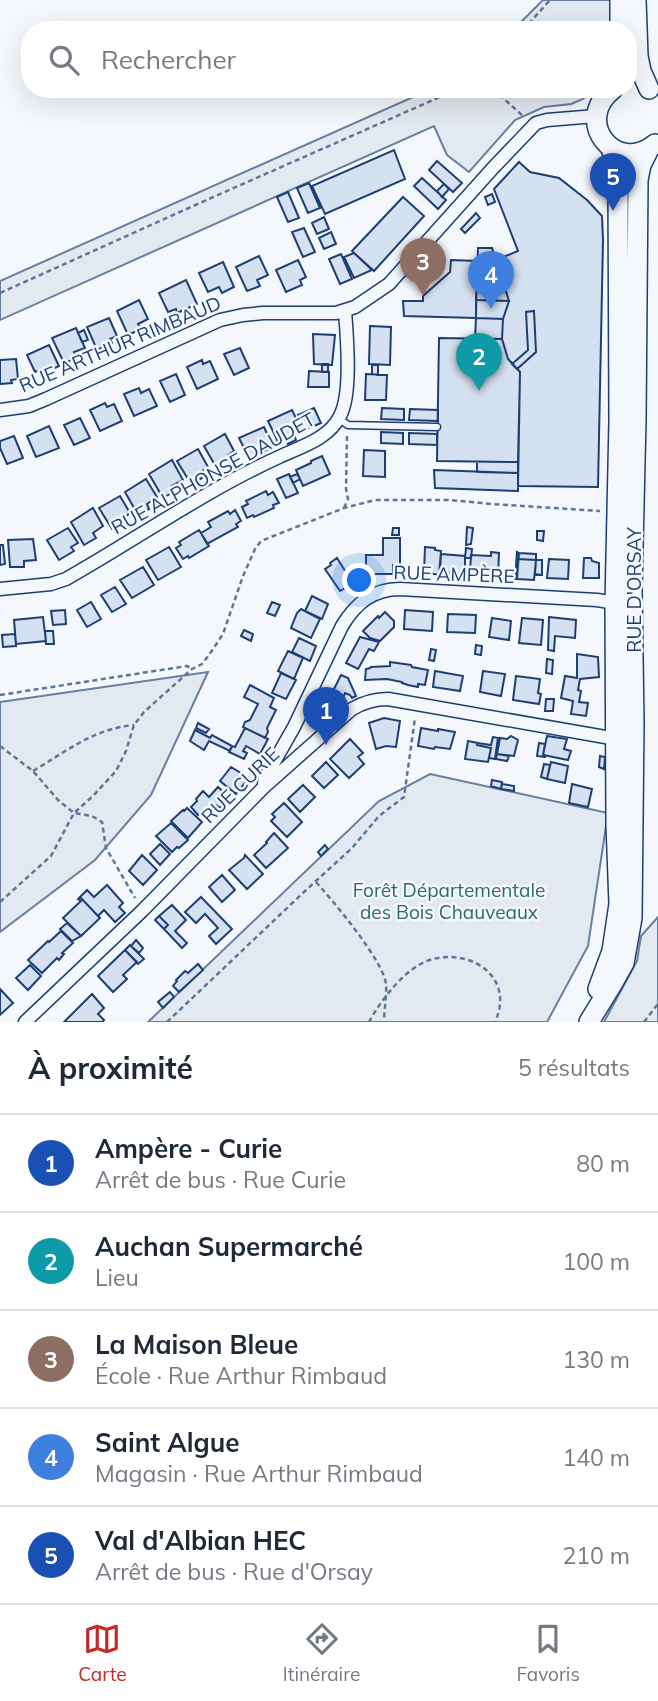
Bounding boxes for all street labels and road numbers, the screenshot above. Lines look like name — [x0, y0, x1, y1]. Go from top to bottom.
street label: RUE ARTHUR RIMBAUD — [15, 291, 225, 397]
street label: RUE ALPHONSE DAUDET — [107, 407, 320, 539]
street label: RUE D'ORSAY — [622, 527, 646, 653]
street label: RUE AMPÈRE — [393, 560, 515, 588]
street label: RUE CURIE — [196, 742, 284, 828]

